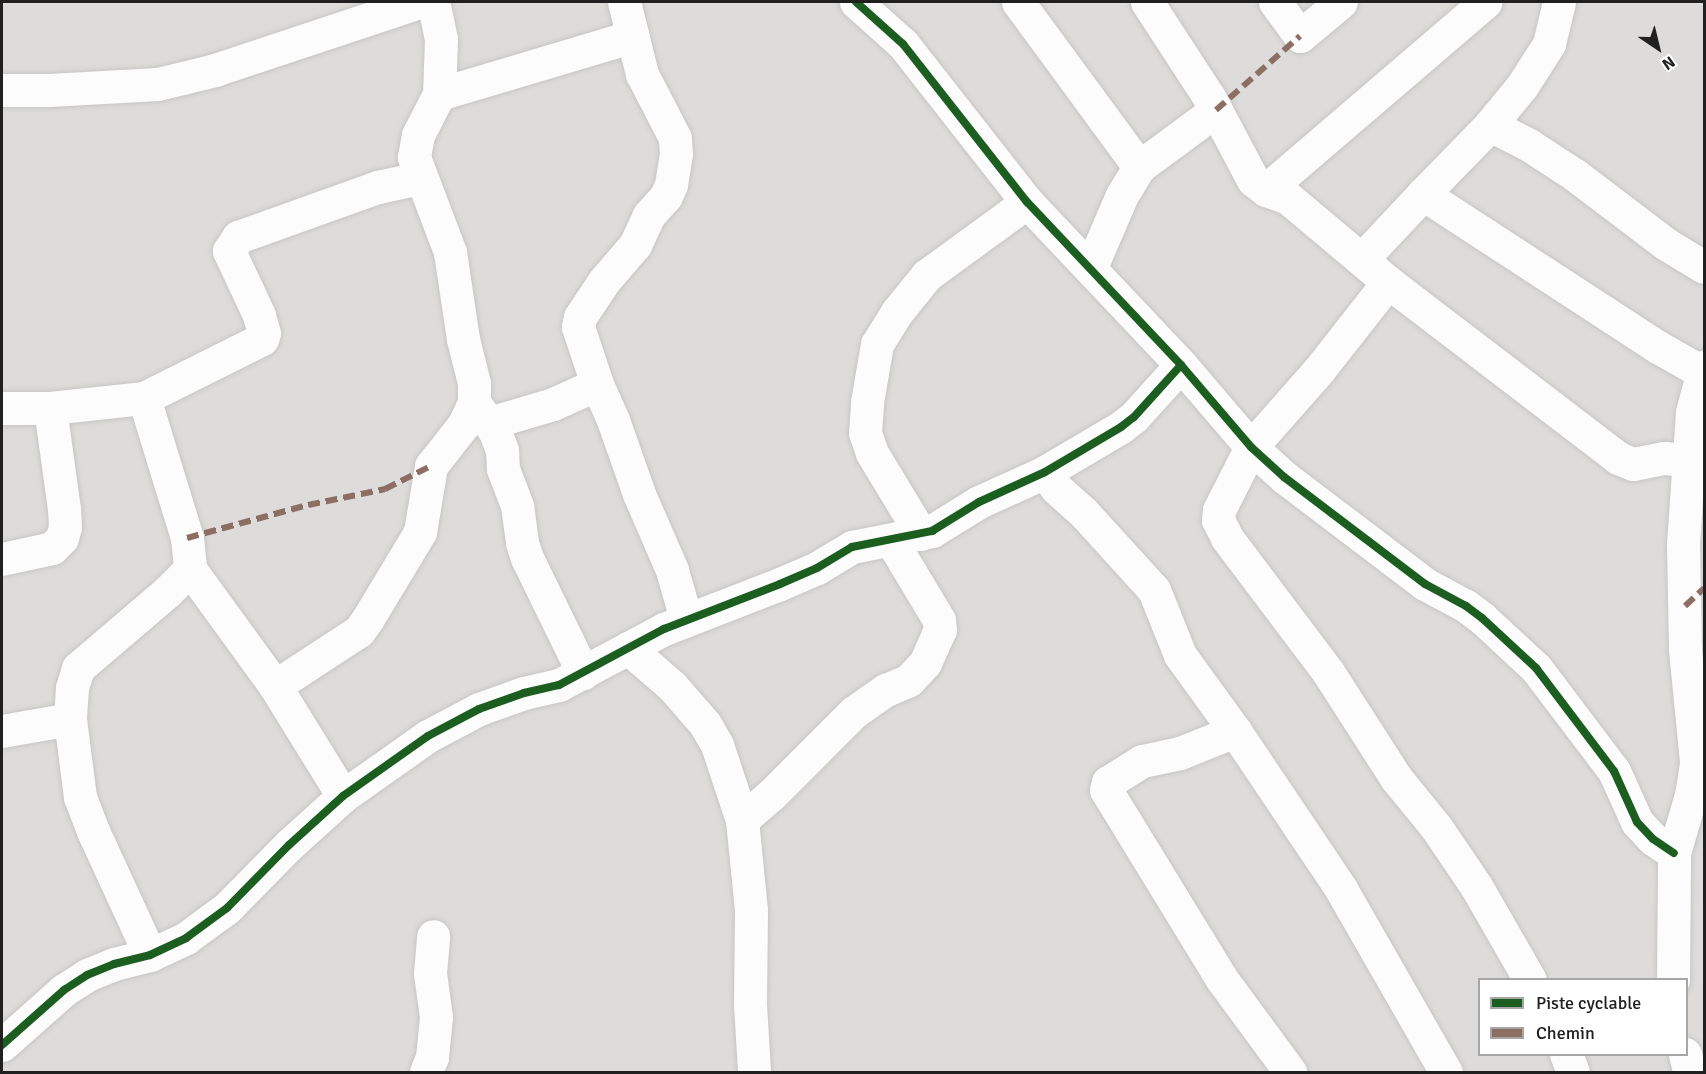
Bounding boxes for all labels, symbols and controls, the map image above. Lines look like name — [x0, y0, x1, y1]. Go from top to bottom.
north arrow — [1628, 18, 1688, 78]
text: N — [1658, 51, 1679, 74]
legend — [1478, 978, 1688, 1056]
text: Piste cyclable — [1536, 992, 1641, 1014]
text: Chemin — [1536, 1022, 1595, 1044]

